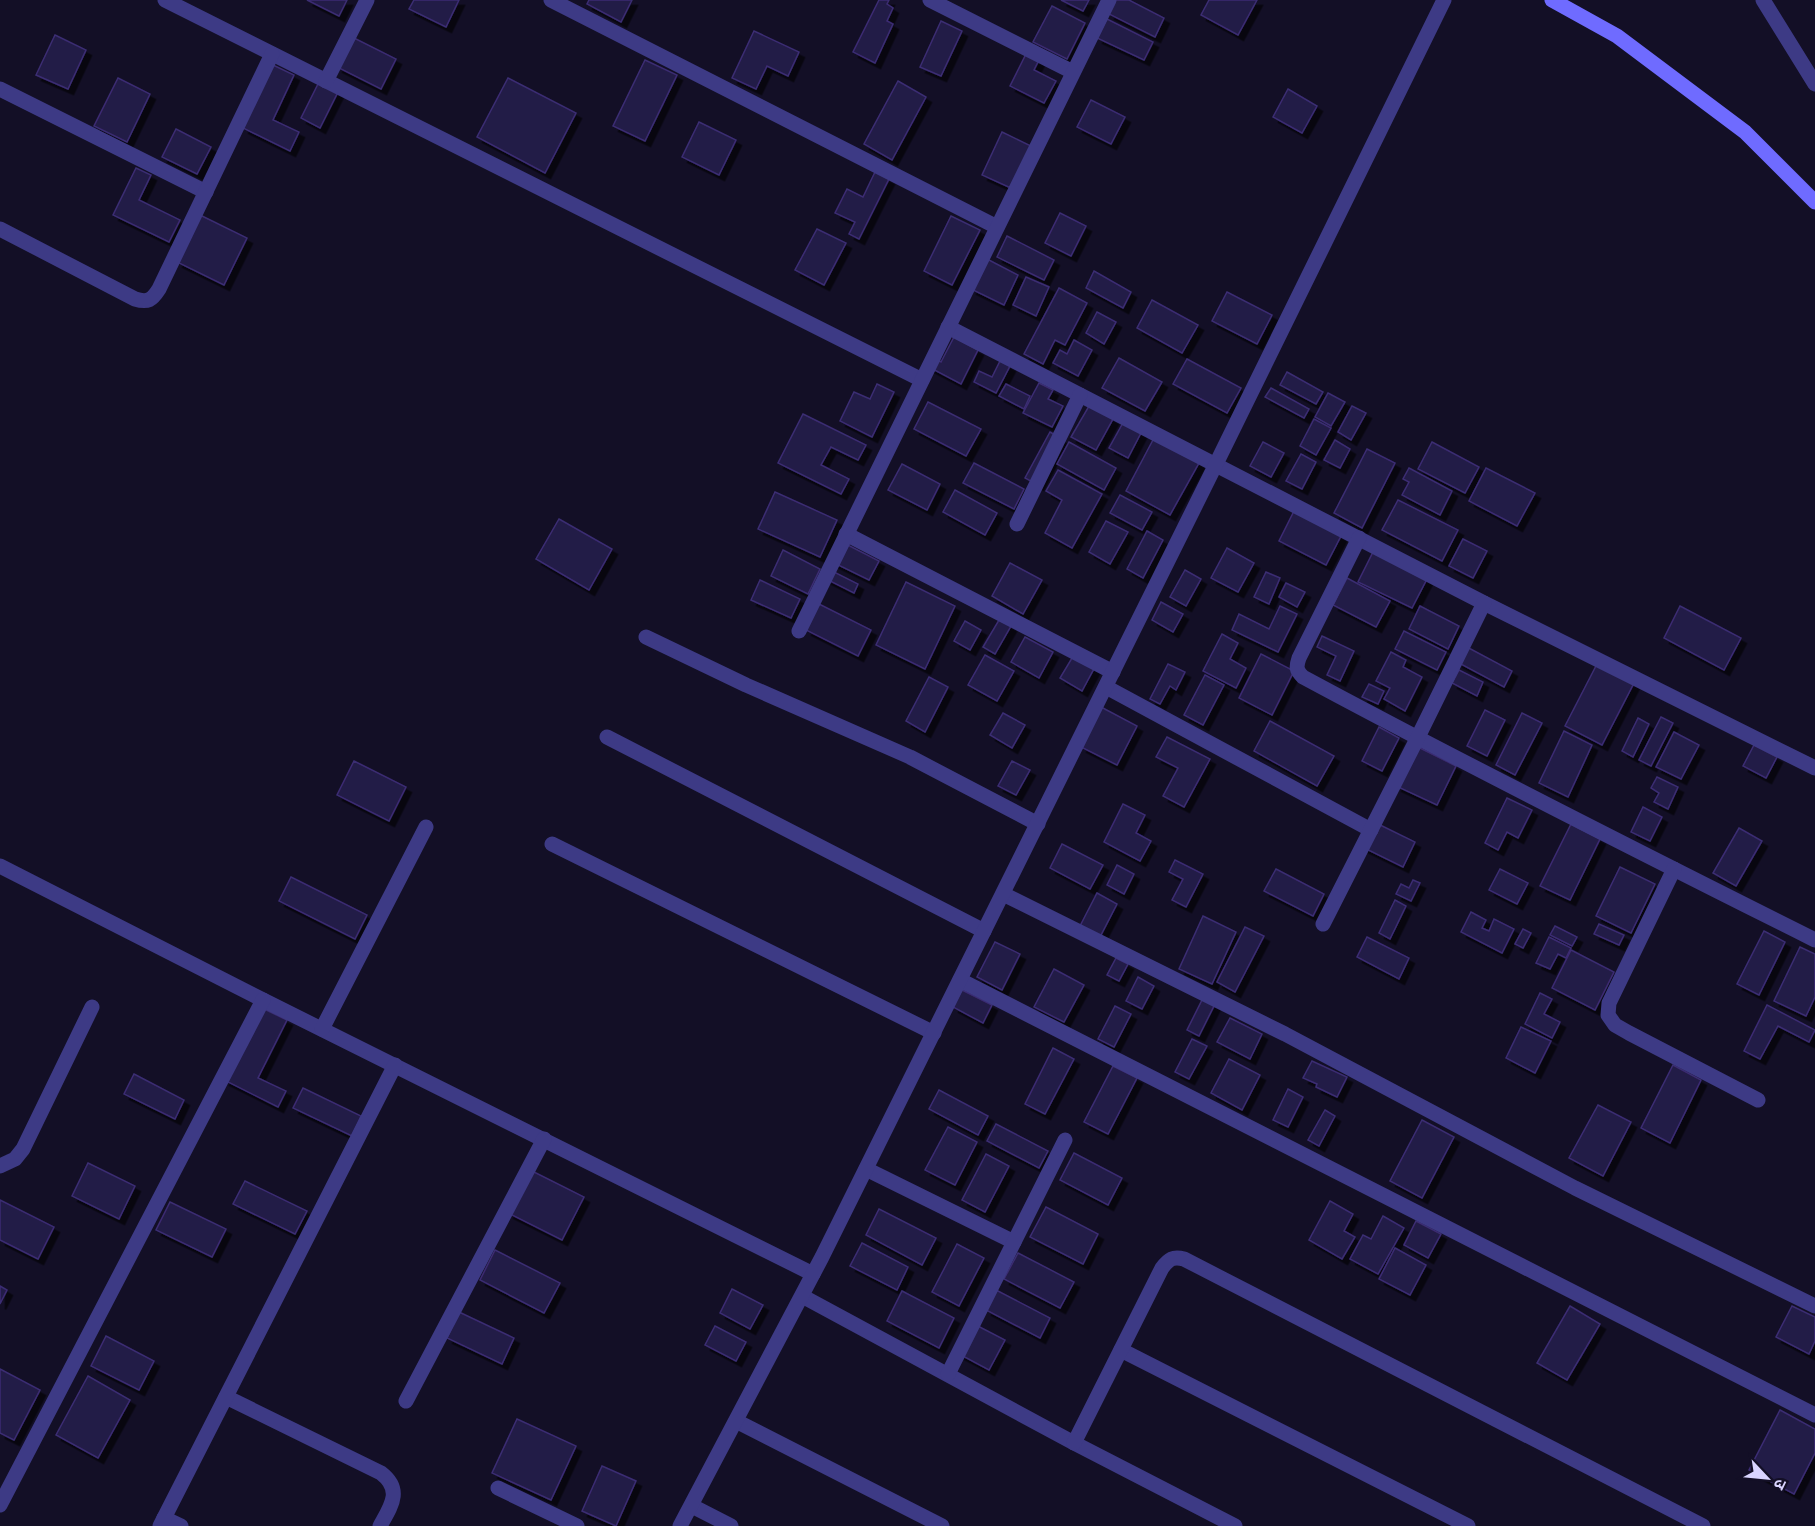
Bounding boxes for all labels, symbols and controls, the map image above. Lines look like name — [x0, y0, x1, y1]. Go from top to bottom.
north arrow — [1737, 1448, 1797, 1508]
text: उ — [1768, 1476, 1792, 1494]

